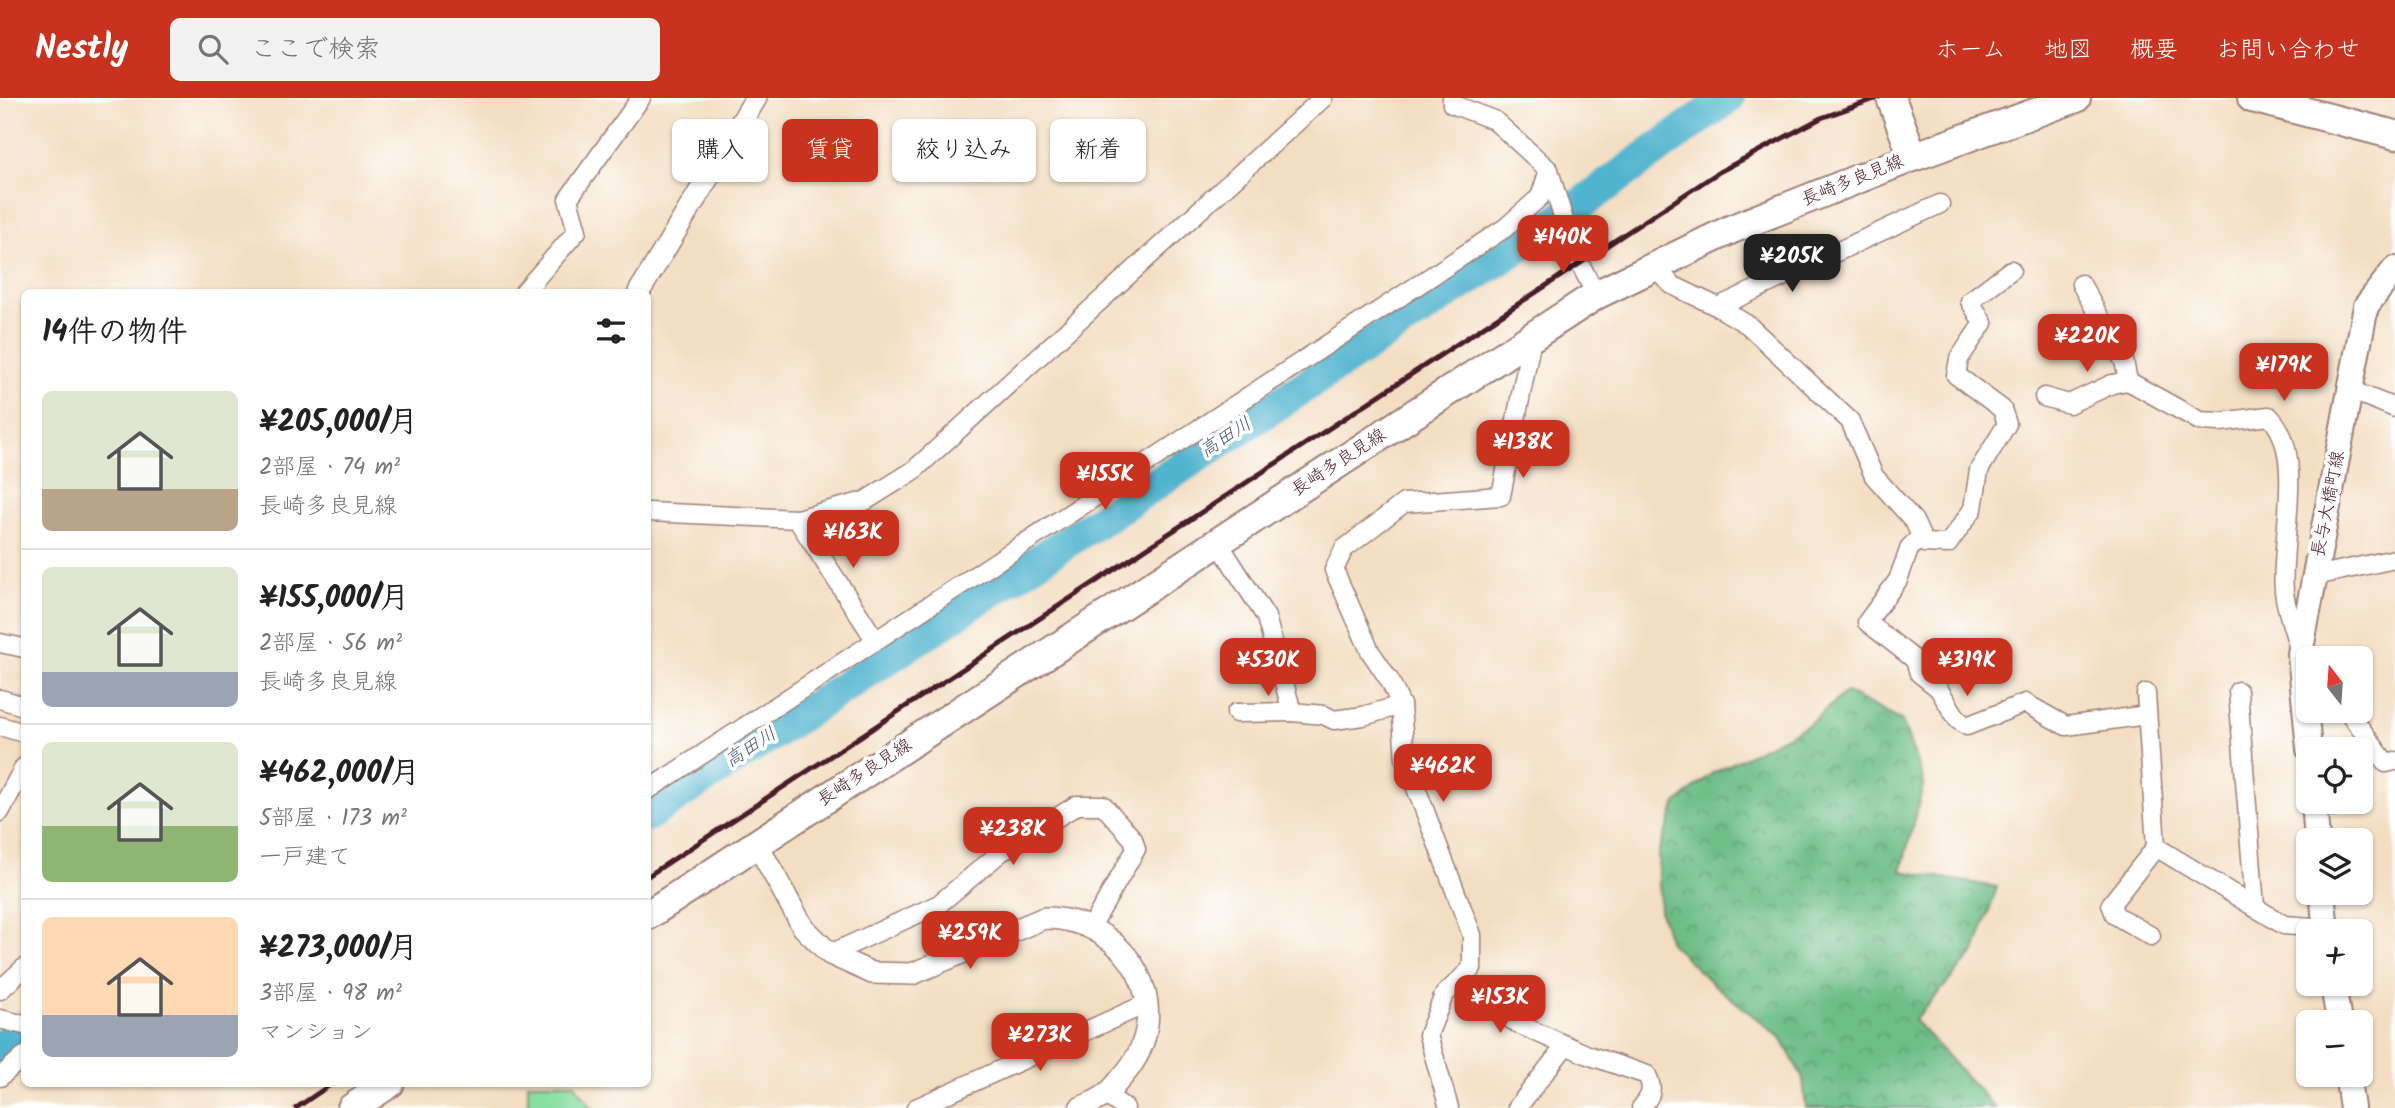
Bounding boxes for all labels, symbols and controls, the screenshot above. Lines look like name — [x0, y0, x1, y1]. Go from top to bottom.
search box — [170, 18, 660, 81]
text: Nestly — [35, 23, 128, 76]
text: ここで検索 — [250, 29, 380, 71]
icon: search — [194, 30, 232, 68]
text: ホーム — [1935, 31, 2006, 70]
text: 地図 — [2044, 31, 2092, 70]
text: 概要 — [2130, 31, 2178, 70]
text: お問い合わせ — [2216, 31, 2360, 70]
chip: 購入 — [672, 119, 768, 182]
chip: 賃貸 — [782, 119, 878, 182]
chip: 絞り込み — [892, 119, 1036, 182]
chip: 新着 — [1050, 119, 1146, 182]
street label: 長崎多良見線 — [1798, 147, 1908, 215]
pin: ¥140K — [1514, 216, 1612, 275]
text: ¥140K — [1533, 220, 1593, 256]
pin: ¥205K — [1743, 234, 1841, 294]
text: ¥205K — [1760, 239, 1824, 275]
text: 14件の物件 — [42, 309, 187, 357]
icon: filters — [592, 312, 630, 350]
pin: ¥220K — [2038, 314, 2136, 374]
text: ¥220K — [2054, 319, 2120, 355]
pin: ¥179K — [2235, 344, 2333, 403]
text: ¥179K — [2255, 348, 2313, 384]
text: ¥205,000/月 — [259, 399, 418, 447]
water label: 高田川 — [1194, 410, 1258, 466]
icon: home — [98, 419, 182, 503]
pin: ¥138K — [1474, 420, 1572, 480]
street label: 長崎多良見線 — [1286, 421, 1392, 505]
text: ¥138K — [1492, 425, 1554, 461]
street label: 長与大橋町線 — [2304, 448, 2354, 560]
text: 2部屋 · 74 m² — [259, 450, 400, 486]
pin: ¥155K — [1056, 452, 1154, 512]
text: ¥155K — [1076, 457, 1134, 493]
text: 長崎多良見線 — [259, 489, 397, 525]
pin: ¥163K — [804, 510, 902, 570]
text: ¥163K — [823, 515, 883, 551]
text: ¥155,000/月 — [259, 575, 409, 623]
icon: home — [98, 595, 182, 679]
text: 2部屋 · 56 m² — [259, 626, 402, 662]
pin: ¥530K — [1219, 638, 1317, 698]
pin: ¥319K — [1918, 638, 2016, 698]
text: ¥530K — [1236, 643, 1300, 679]
text: ¥319K — [1937, 643, 1997, 679]
north arrow — [2296, 646, 2373, 723]
map controls — [2296, 646, 2373, 1087]
text: 長崎多良見線 — [259, 665, 397, 701]
water label: 高田川 — [719, 720, 783, 776]
street label: 長崎多良見線 — [812, 731, 918, 815]
button: locate — [2296, 737, 2373, 814]
pin: ¥462K — [1394, 744, 1492, 804]
text: ¥462K — [1410, 749, 1476, 785]
text: ¥462,000/月 — [259, 750, 420, 798]
icon: home — [98, 770, 182, 854]
text: 5部屋 · 173 m² — [259, 801, 407, 837]
pin: ¥238K — [964, 808, 1062, 867]
text: ¥238K — [979, 812, 1047, 848]
button: layers — [2296, 828, 2373, 905]
text: 一戸建て — [259, 840, 351, 876]
pin: ¥259K — [921, 912, 1019, 971]
text: ¥259K — [938, 916, 1002, 952]
button: + — [2296, 919, 2373, 996]
text: ¥273,000/月 — [259, 925, 418, 973]
icon: home — [98, 945, 182, 1029]
text: 3部屋 · 98 m² — [259, 976, 402, 1012]
pin: ¥153K — [1451, 976, 1549, 1035]
text: ¥153K — [1470, 980, 1530, 1016]
button: − — [2296, 1010, 2373, 1087]
pin: ¥273K — [991, 1014, 1089, 1073]
text: マンション — [259, 1015, 373, 1051]
text: ¥273K — [1008, 1018, 1072, 1054]

